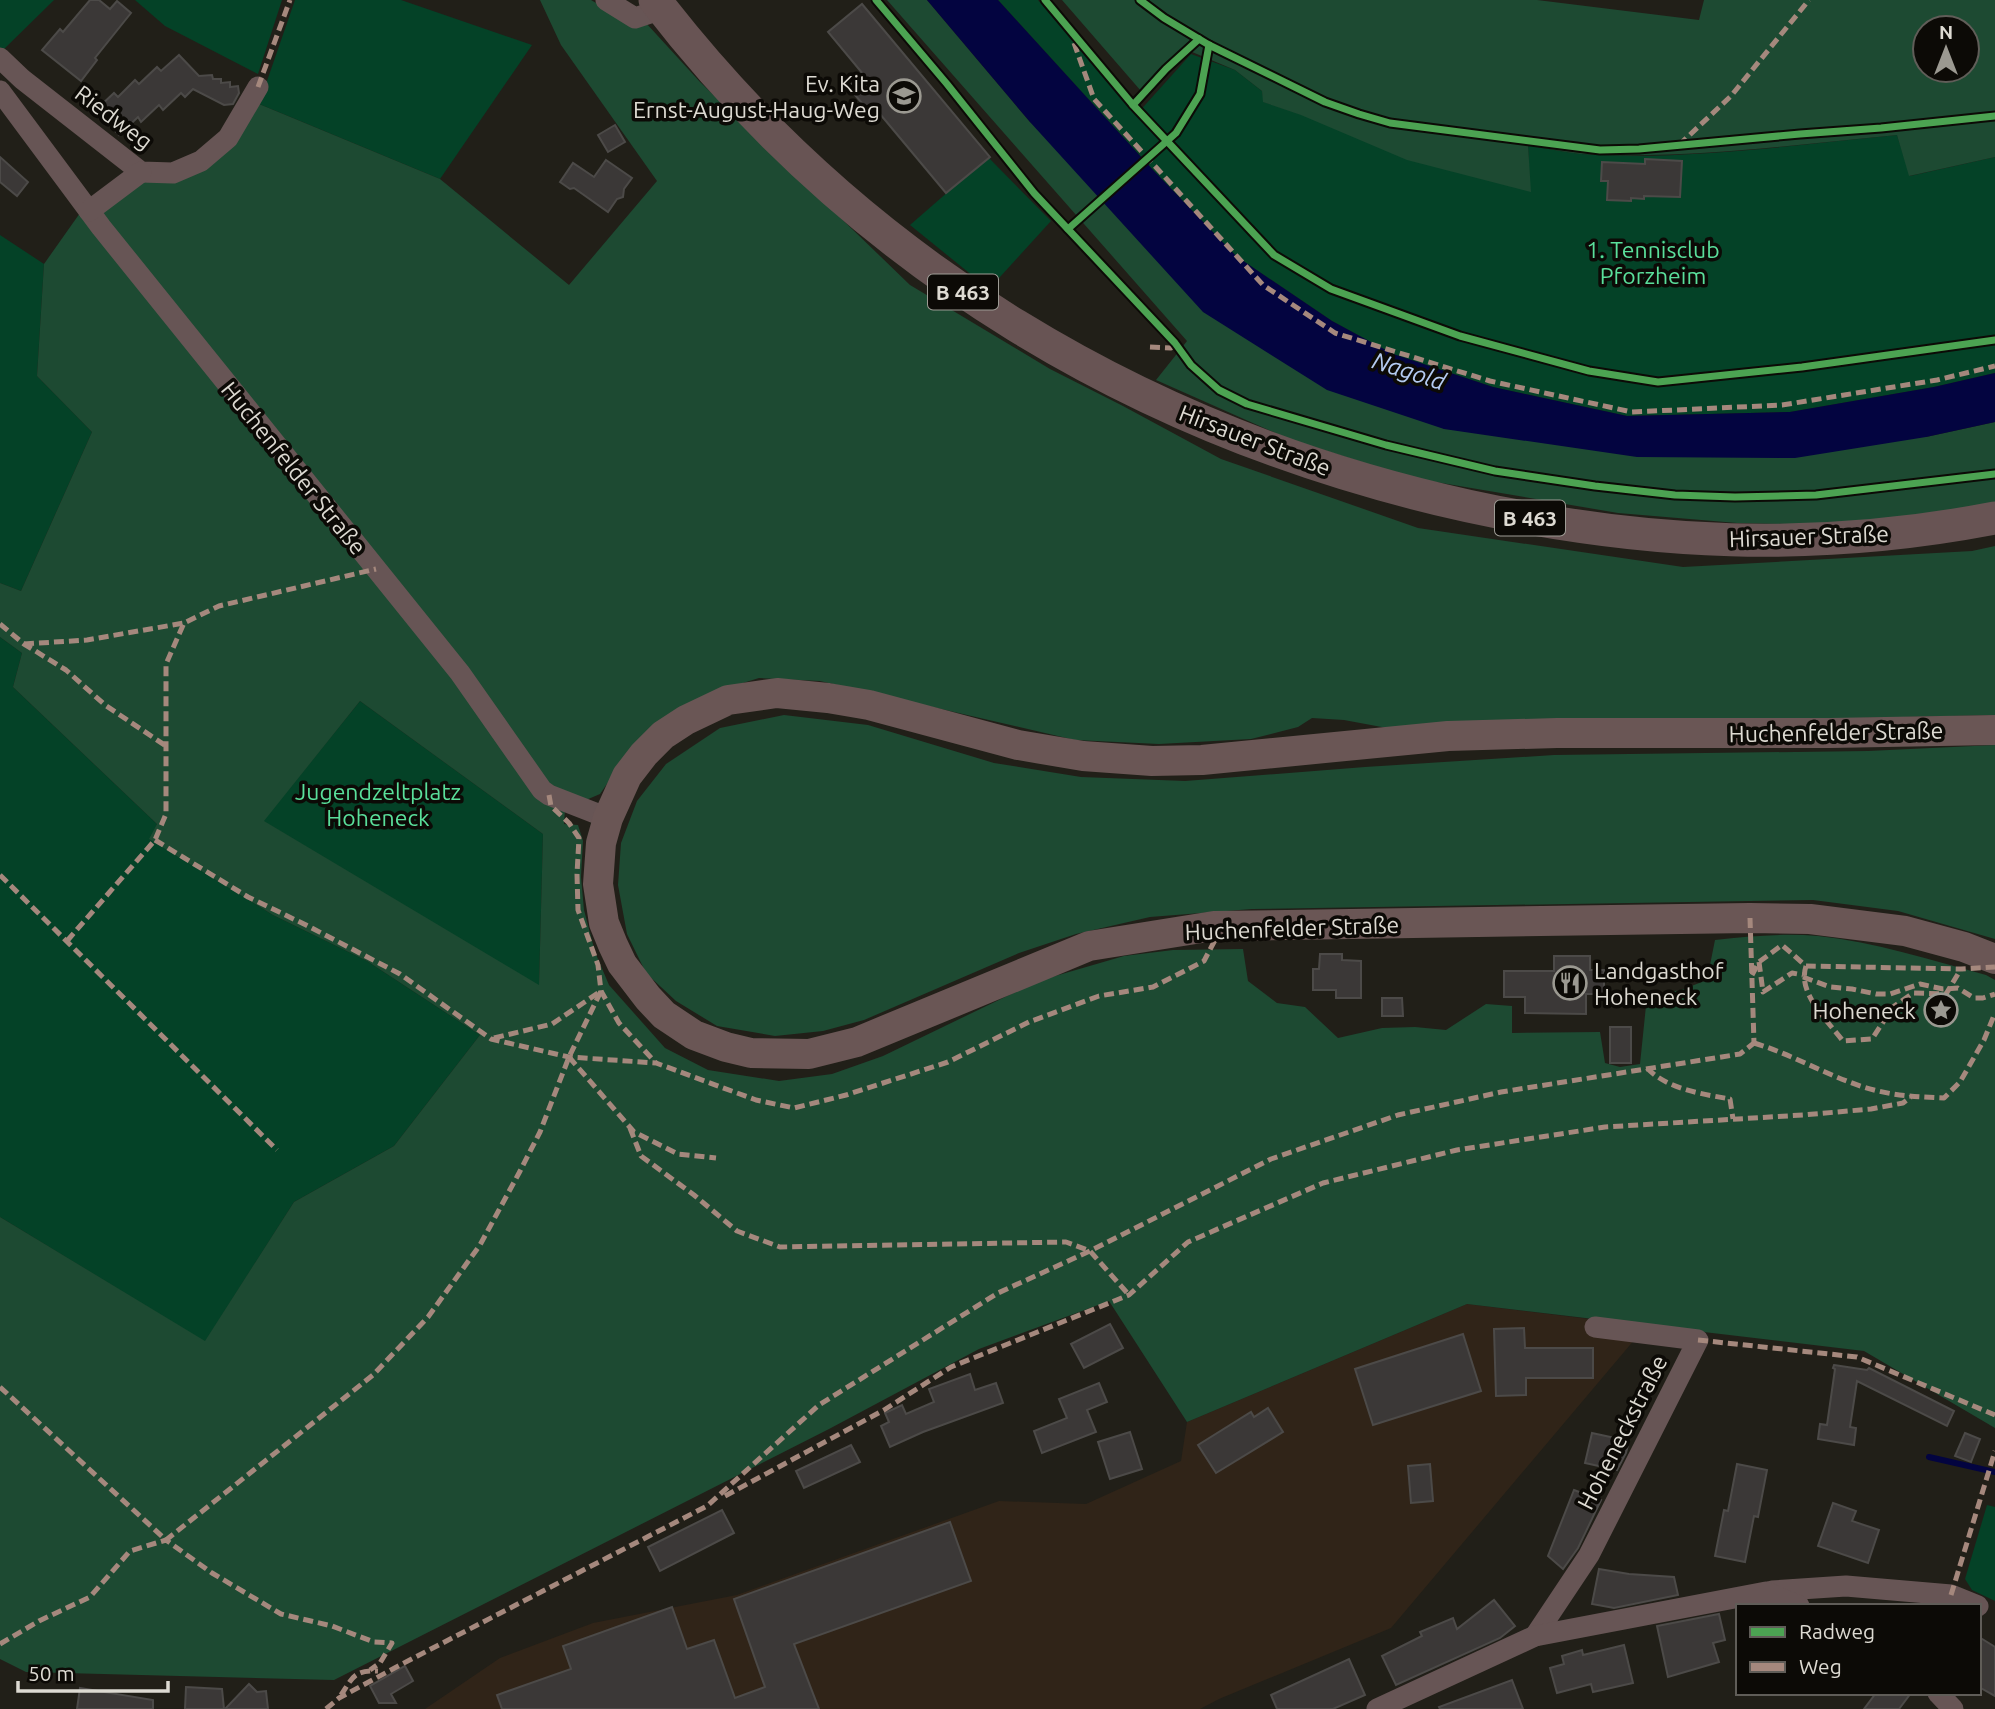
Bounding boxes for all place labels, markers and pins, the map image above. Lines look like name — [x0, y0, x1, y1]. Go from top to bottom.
place label: Ev. Kita Ernst-August-Haug-Weg — [633, 71, 880, 122]
school or university icon: Ev. Kita Ernst-August-Haug-Weg — [885, 77, 923, 115]
place label: Landgasthof Hoheneck — [1594, 958, 1724, 1009]
restaurant icon: Landgasthof Hoheneck — [1551, 964, 1589, 1002]
place icon: Hoheneck — [1922, 991, 1960, 1029]
place label: Hoheneck — [1813, 998, 1916, 1023]

